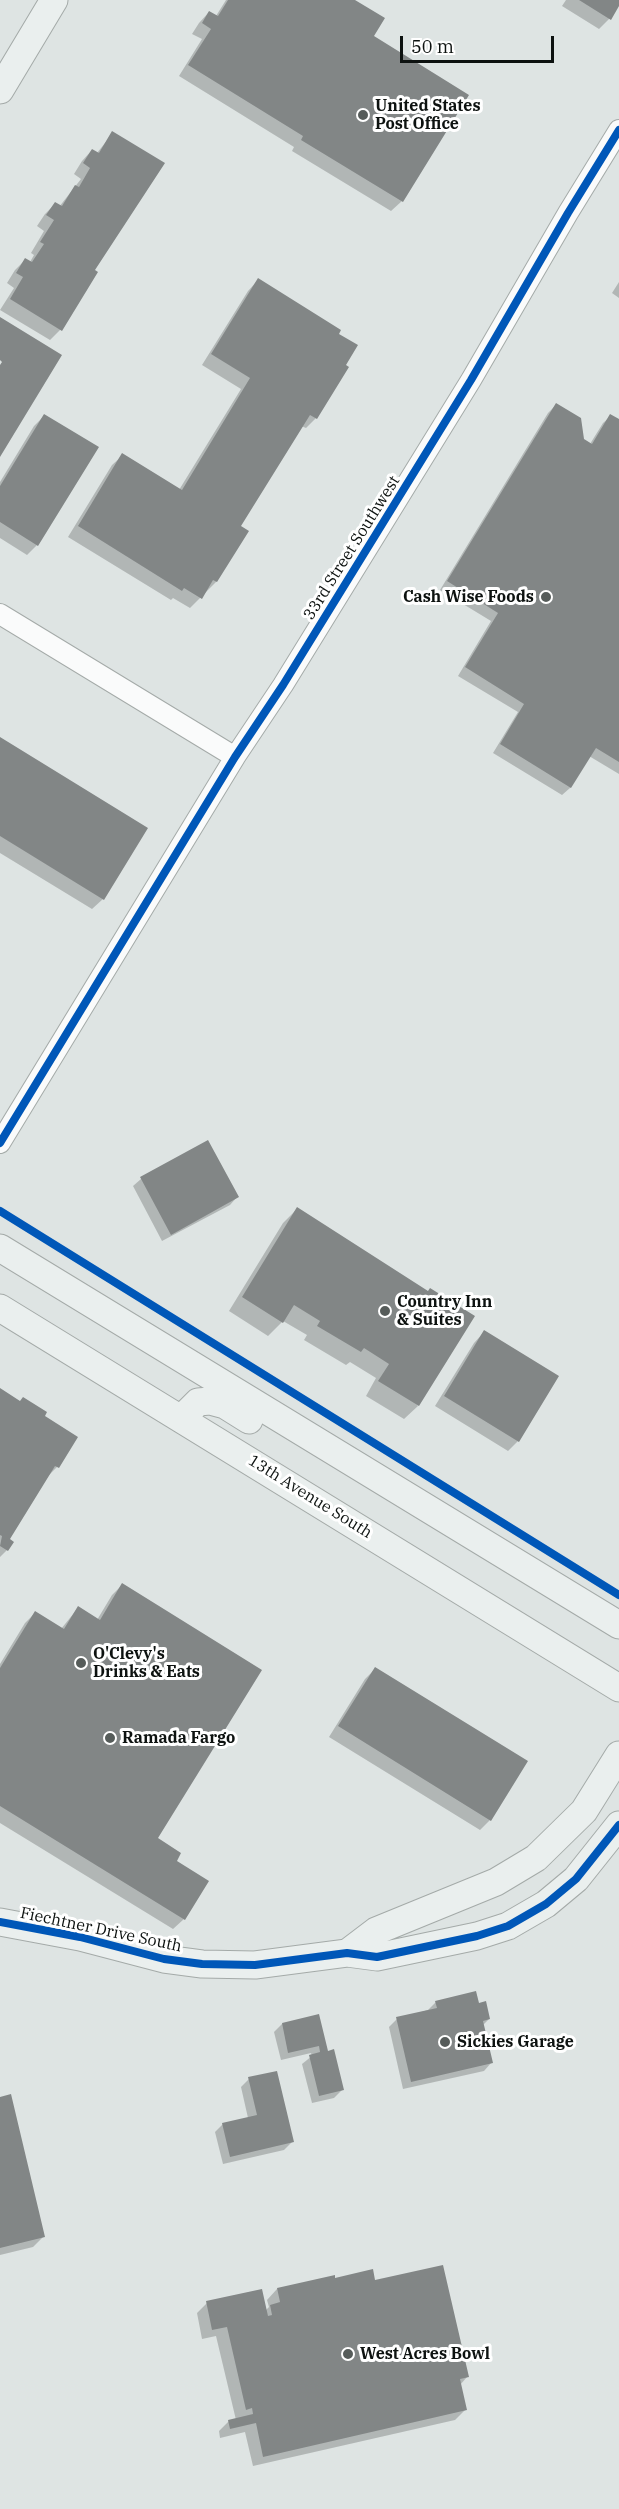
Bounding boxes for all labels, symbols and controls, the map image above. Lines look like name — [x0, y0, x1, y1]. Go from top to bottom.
scale bar — [403, 24, 558, 62]
text: 50 m — [411, 35, 454, 58]
place label: United States Post Office — [375, 96, 481, 134]
marker: United States Post Office — [356, 108, 370, 122]
street label: 33rd Street Southwest — [300, 472, 404, 624]
place label: Cash Wise Foods — [403, 587, 534, 607]
marker: Cash Wise Foods — [539, 590, 553, 604]
place label: Country Inn & Suites — [397, 1292, 492, 1330]
marker: Country Inn & Suites — [378, 1304, 392, 1318]
street label: 13th Avenue South — [245, 1451, 375, 1543]
place label: O'Clevy's Drinks & Eats — [93, 1644, 200, 1682]
marker: O'Clevy's Drinks & Eats — [74, 1656, 88, 1670]
place label: Ramada Fargo — [122, 1728, 235, 1748]
marker: Ramada Fargo — [103, 1731, 117, 1745]
street label: Fiechtner Drive South — [18, 1903, 184, 1957]
place label: Sickies Garage — [457, 2032, 574, 2052]
marker: Sickies Garage — [438, 2035, 452, 2049]
place label: West Acres Bowl — [360, 2344, 490, 2364]
marker: West Acres Bowl — [341, 2347, 355, 2361]

